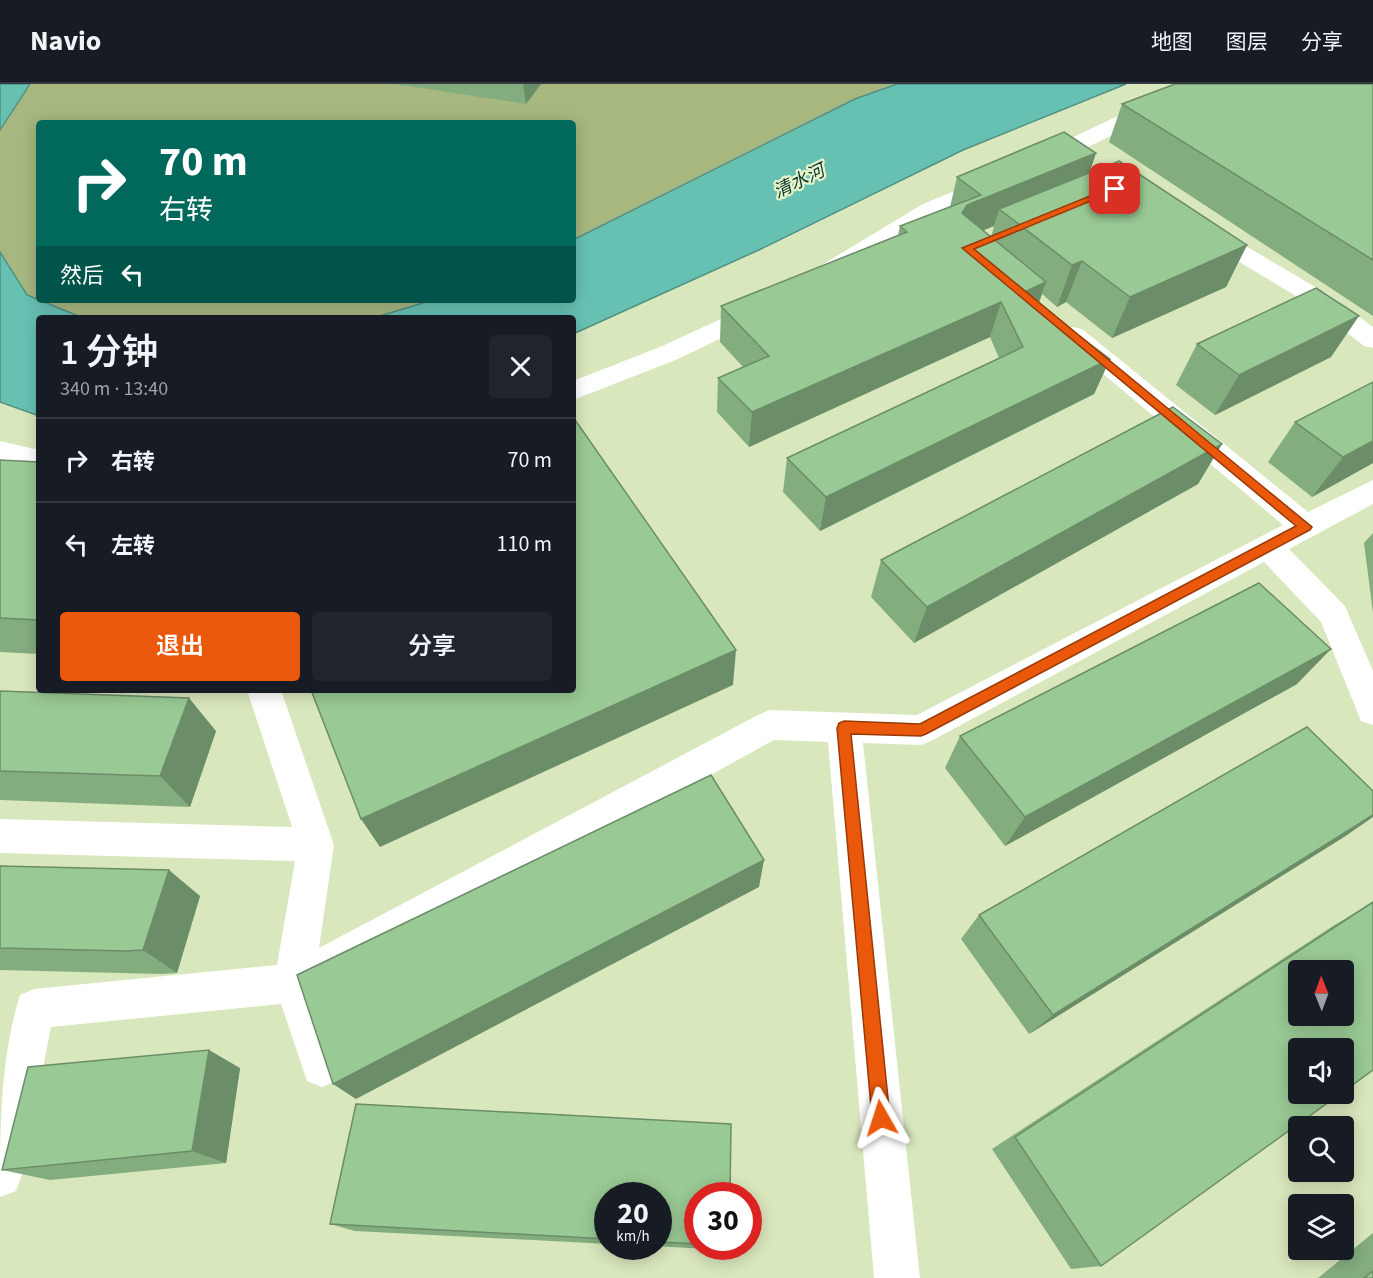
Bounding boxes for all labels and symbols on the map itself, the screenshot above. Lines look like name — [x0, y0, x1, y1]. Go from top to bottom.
water label: 清水河 — [769, 157, 832, 205]
pin — [1089, 163, 1140, 214]
north arrow — [1288, 960, 1354, 1026]
position arrow — [849, 1086, 913, 1150]
speed limit sign: 30 — [684, 1182, 762, 1260]

